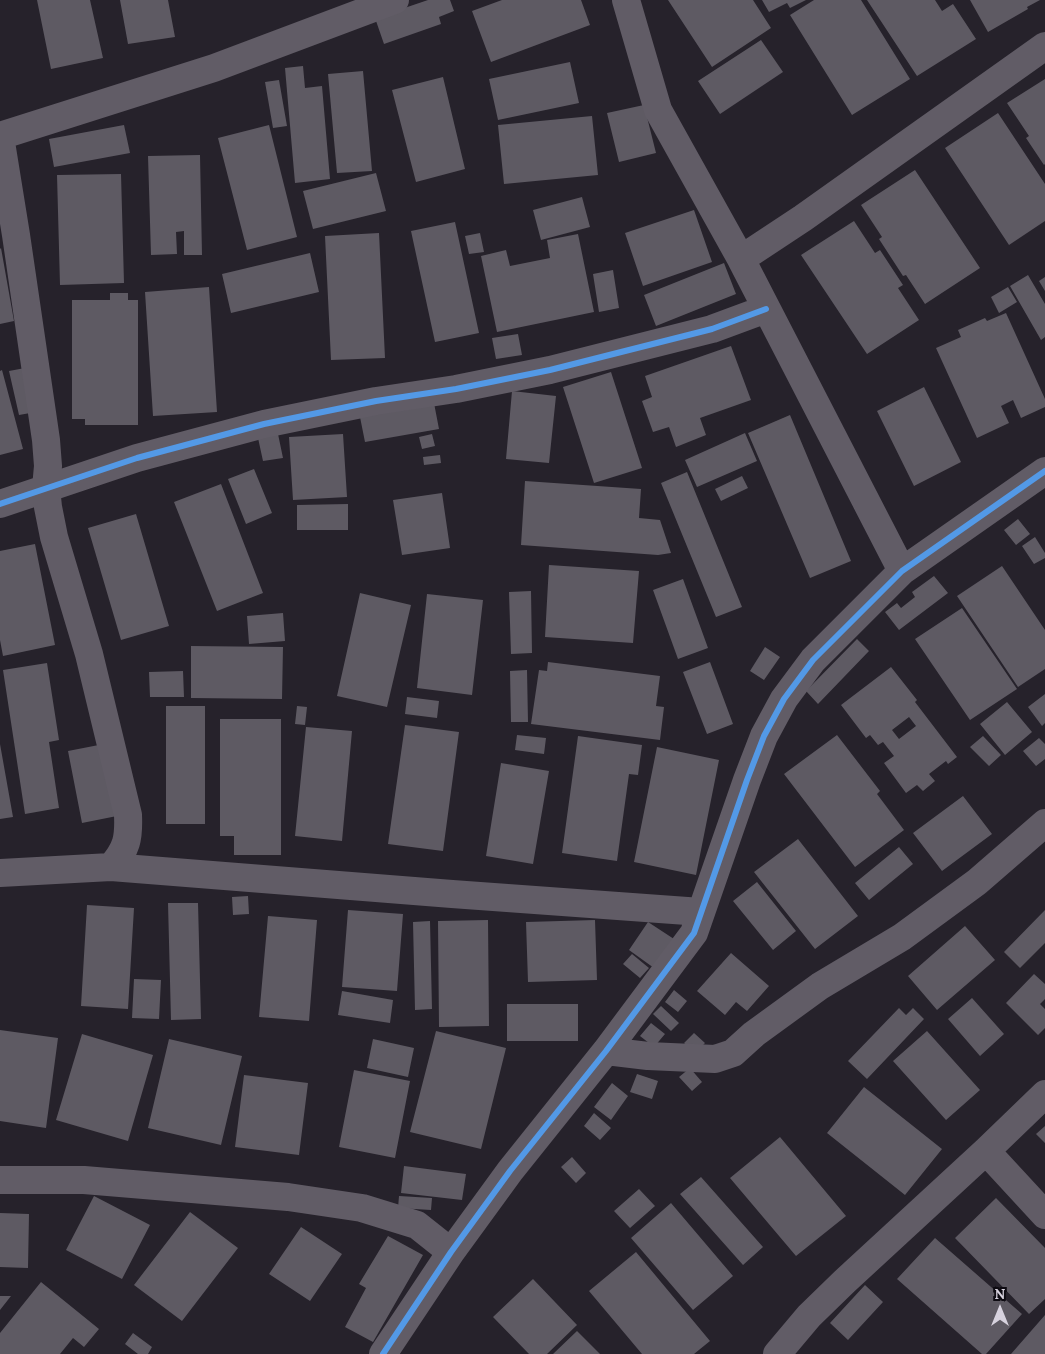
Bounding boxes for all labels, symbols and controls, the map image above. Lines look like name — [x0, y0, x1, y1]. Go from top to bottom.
north arrow — [975, 1284, 1025, 1334]
text: N — [995, 1285, 1005, 1303]

